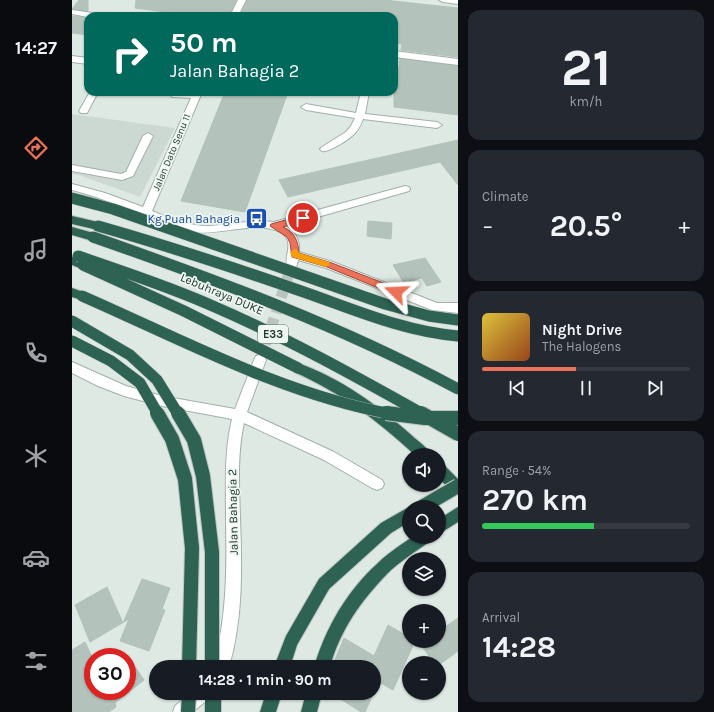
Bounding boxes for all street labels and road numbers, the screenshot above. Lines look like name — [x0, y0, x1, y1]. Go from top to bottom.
street label: Jalan Dato Senu 11 — [150, 112, 194, 193]
street label: Lebuhraya DUKE — [178, 270, 266, 318]
road number: E33 — [258, 325, 288, 343]
street label: Jalan Bahagia 2 — [225, 469, 241, 555]

